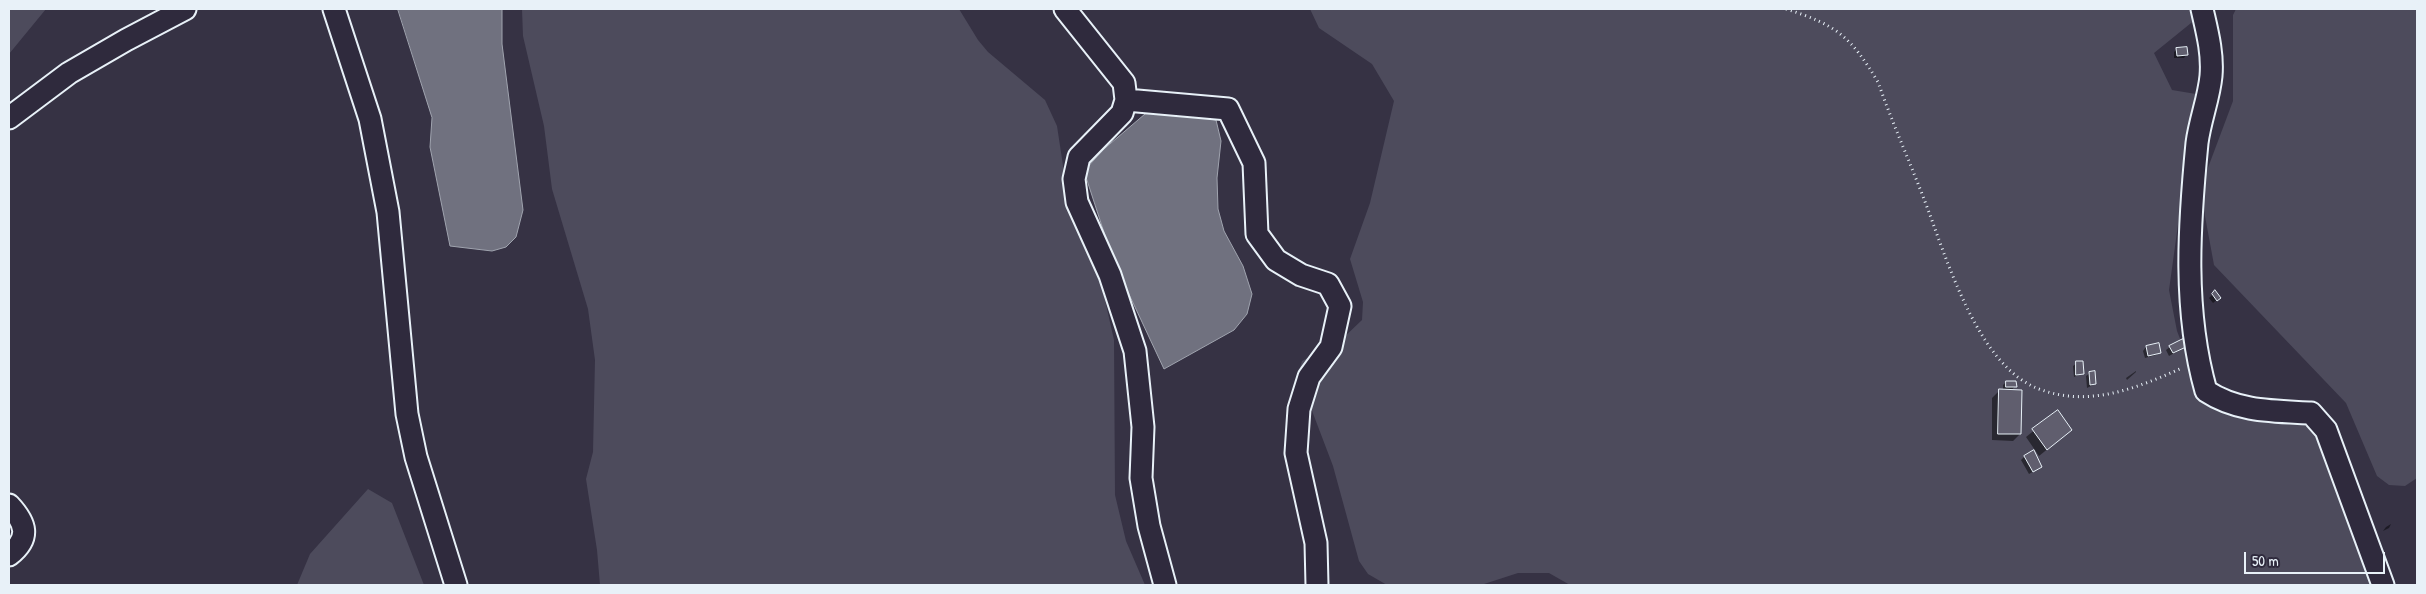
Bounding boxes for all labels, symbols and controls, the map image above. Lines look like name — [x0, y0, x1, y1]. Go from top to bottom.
scale bar — [2246, 542, 2387, 574]
text: 50 m — [2252, 550, 2279, 571]

